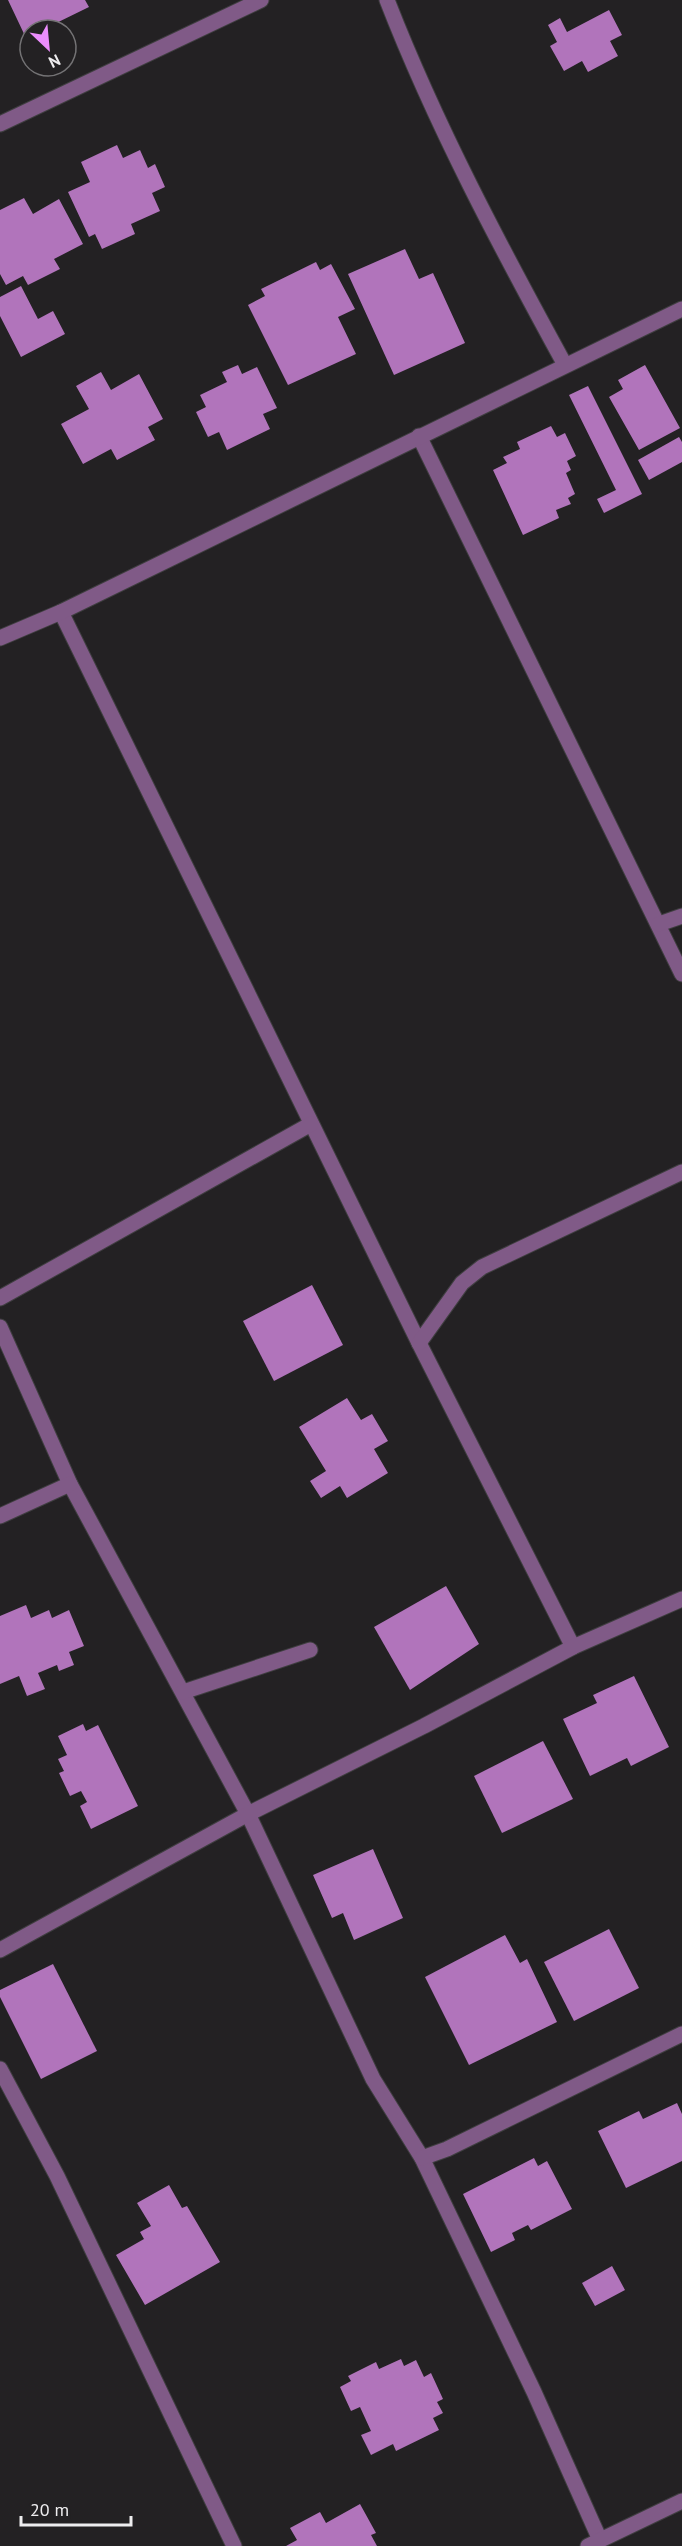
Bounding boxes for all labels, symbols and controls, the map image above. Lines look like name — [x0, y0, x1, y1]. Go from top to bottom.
north arrow — [18, 18, 78, 78]
text: N — [45, 50, 64, 73]
scale bar — [21, 2489, 130, 2527]
text: 20 m — [30, 2498, 69, 2521]

